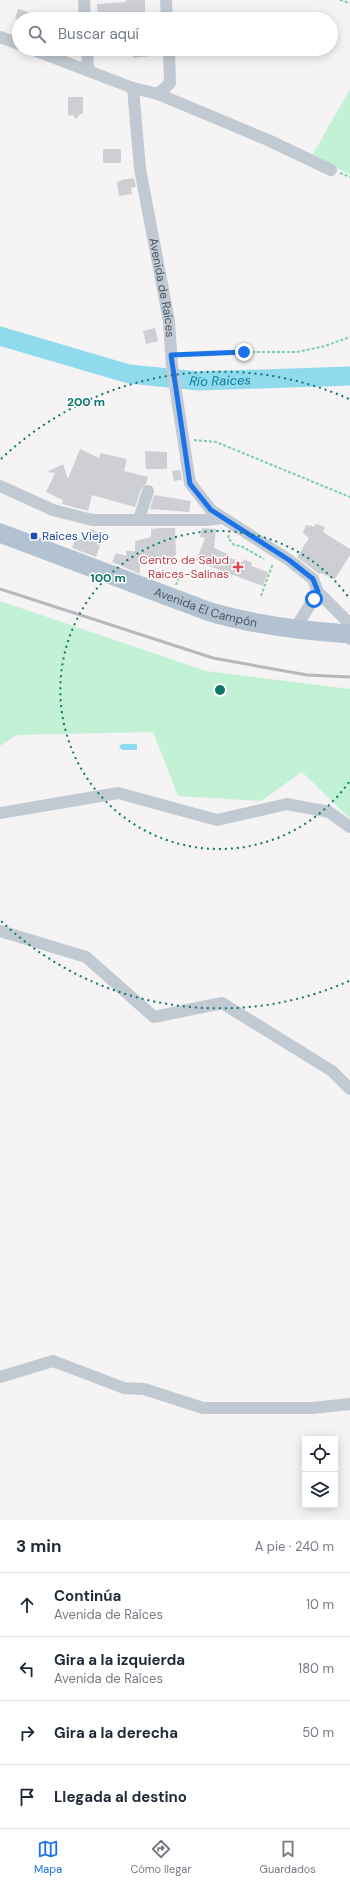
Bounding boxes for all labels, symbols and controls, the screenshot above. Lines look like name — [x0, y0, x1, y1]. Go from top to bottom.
search box — [12, 12, 338, 56]
icon: search — [26, 23, 48, 45]
text: Buscar aquí — [58, 24, 139, 44]
street label: Avenida de Raíces — [145, 237, 178, 338]
route end — [235, 343, 253, 361]
water label: Río Raices — [189, 371, 251, 390]
text: 200 m — [67, 394, 105, 410]
place label: Raíces Viejo — [42, 528, 109, 544]
marker: Raíces Viejo — [29, 531, 39, 541]
place label: Centro de Salud Raices-Salinas — [139, 552, 229, 582]
marker: Centro de Salud Raices-Salinas — [232, 561, 244, 573]
text: 100 m — [90, 570, 126, 586]
street label: Avenida El Campón — [152, 584, 259, 631]
route start — [305, 590, 323, 608]
centre of rings — [213, 683, 227, 697]
map controls — [302, 1436, 338, 1508]
button: locate — [302, 1436, 338, 1472]
button: layers — [302, 1472, 338, 1508]
text: 3 min — [16, 1535, 61, 1557]
text: A pie · 240 m — [255, 1538, 334, 1555]
text: Continúa — [54, 1586, 121, 1606]
icon: ahead — [16, 1594, 38, 1616]
text: 10 m — [306, 1596, 334, 1613]
text: Avenida de Raíces — [54, 1606, 163, 1623]
text: Gira a la izquierda — [54, 1650, 185, 1670]
icon: left — [16, 1658, 38, 1680]
text: 180 m — [298, 1660, 334, 1677]
text: Avenida de Raíces — [54, 1670, 163, 1687]
icon: right — [16, 1722, 38, 1744]
text: Gira a la derecha — [54, 1723, 178, 1743]
text: 50 m — [302, 1724, 334, 1741]
icon: arrive — [16, 1786, 38, 1808]
text: Llegada al destino — [54, 1787, 187, 1807]
tab: Mapa — [34, 1838, 62, 1876]
tab: Cómo llegar — [130, 1838, 191, 1876]
tab: Guardados — [260, 1838, 316, 1876]

